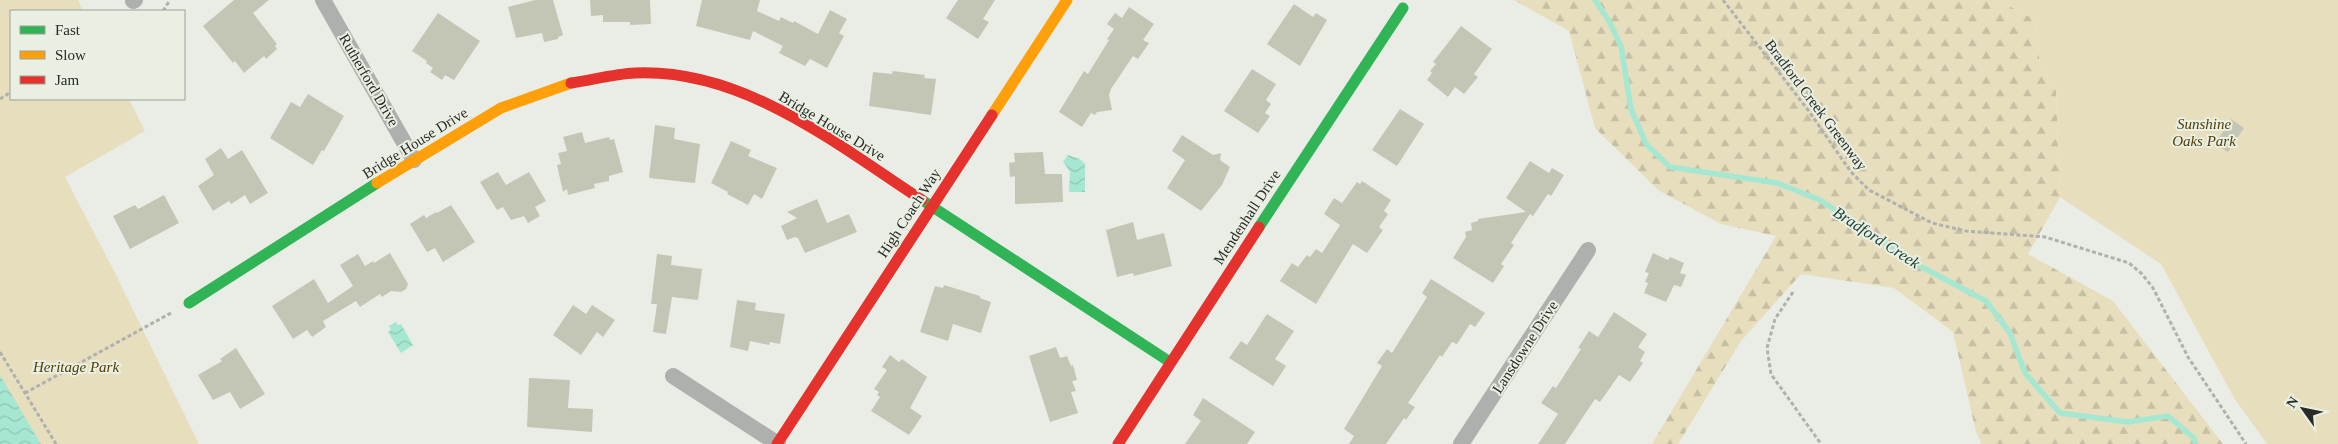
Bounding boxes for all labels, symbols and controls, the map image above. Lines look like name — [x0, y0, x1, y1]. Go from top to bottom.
legend — [10, 10, 185, 100]
text: Fast — [55, 22, 81, 38]
street label: Rutherford Drive — [336, 31, 402, 129]
street label: Bradford Creek Greenway — [1762, 37, 1871, 174]
text: Slow — [55, 47, 86, 63]
text: Jam — [55, 72, 79, 88]
street label: Bridge House Drive — [776, 88, 888, 164]
street label: Bridge House Drive — [360, 104, 471, 182]
park label: Sunshine Oaks Park — [2172, 116, 2236, 149]
street label: High Coach Way — [874, 165, 944, 260]
street label: Mendenhall Drive — [1210, 166, 1284, 267]
water label: Bradford Creek — [1830, 203, 1924, 273]
street label: Lansdowne Drive — [1489, 297, 1561, 396]
park label: Heritage Park — [32, 359, 119, 375]
north arrow — [2278, 384, 2328, 434]
text: N — [2283, 394, 2302, 411]

